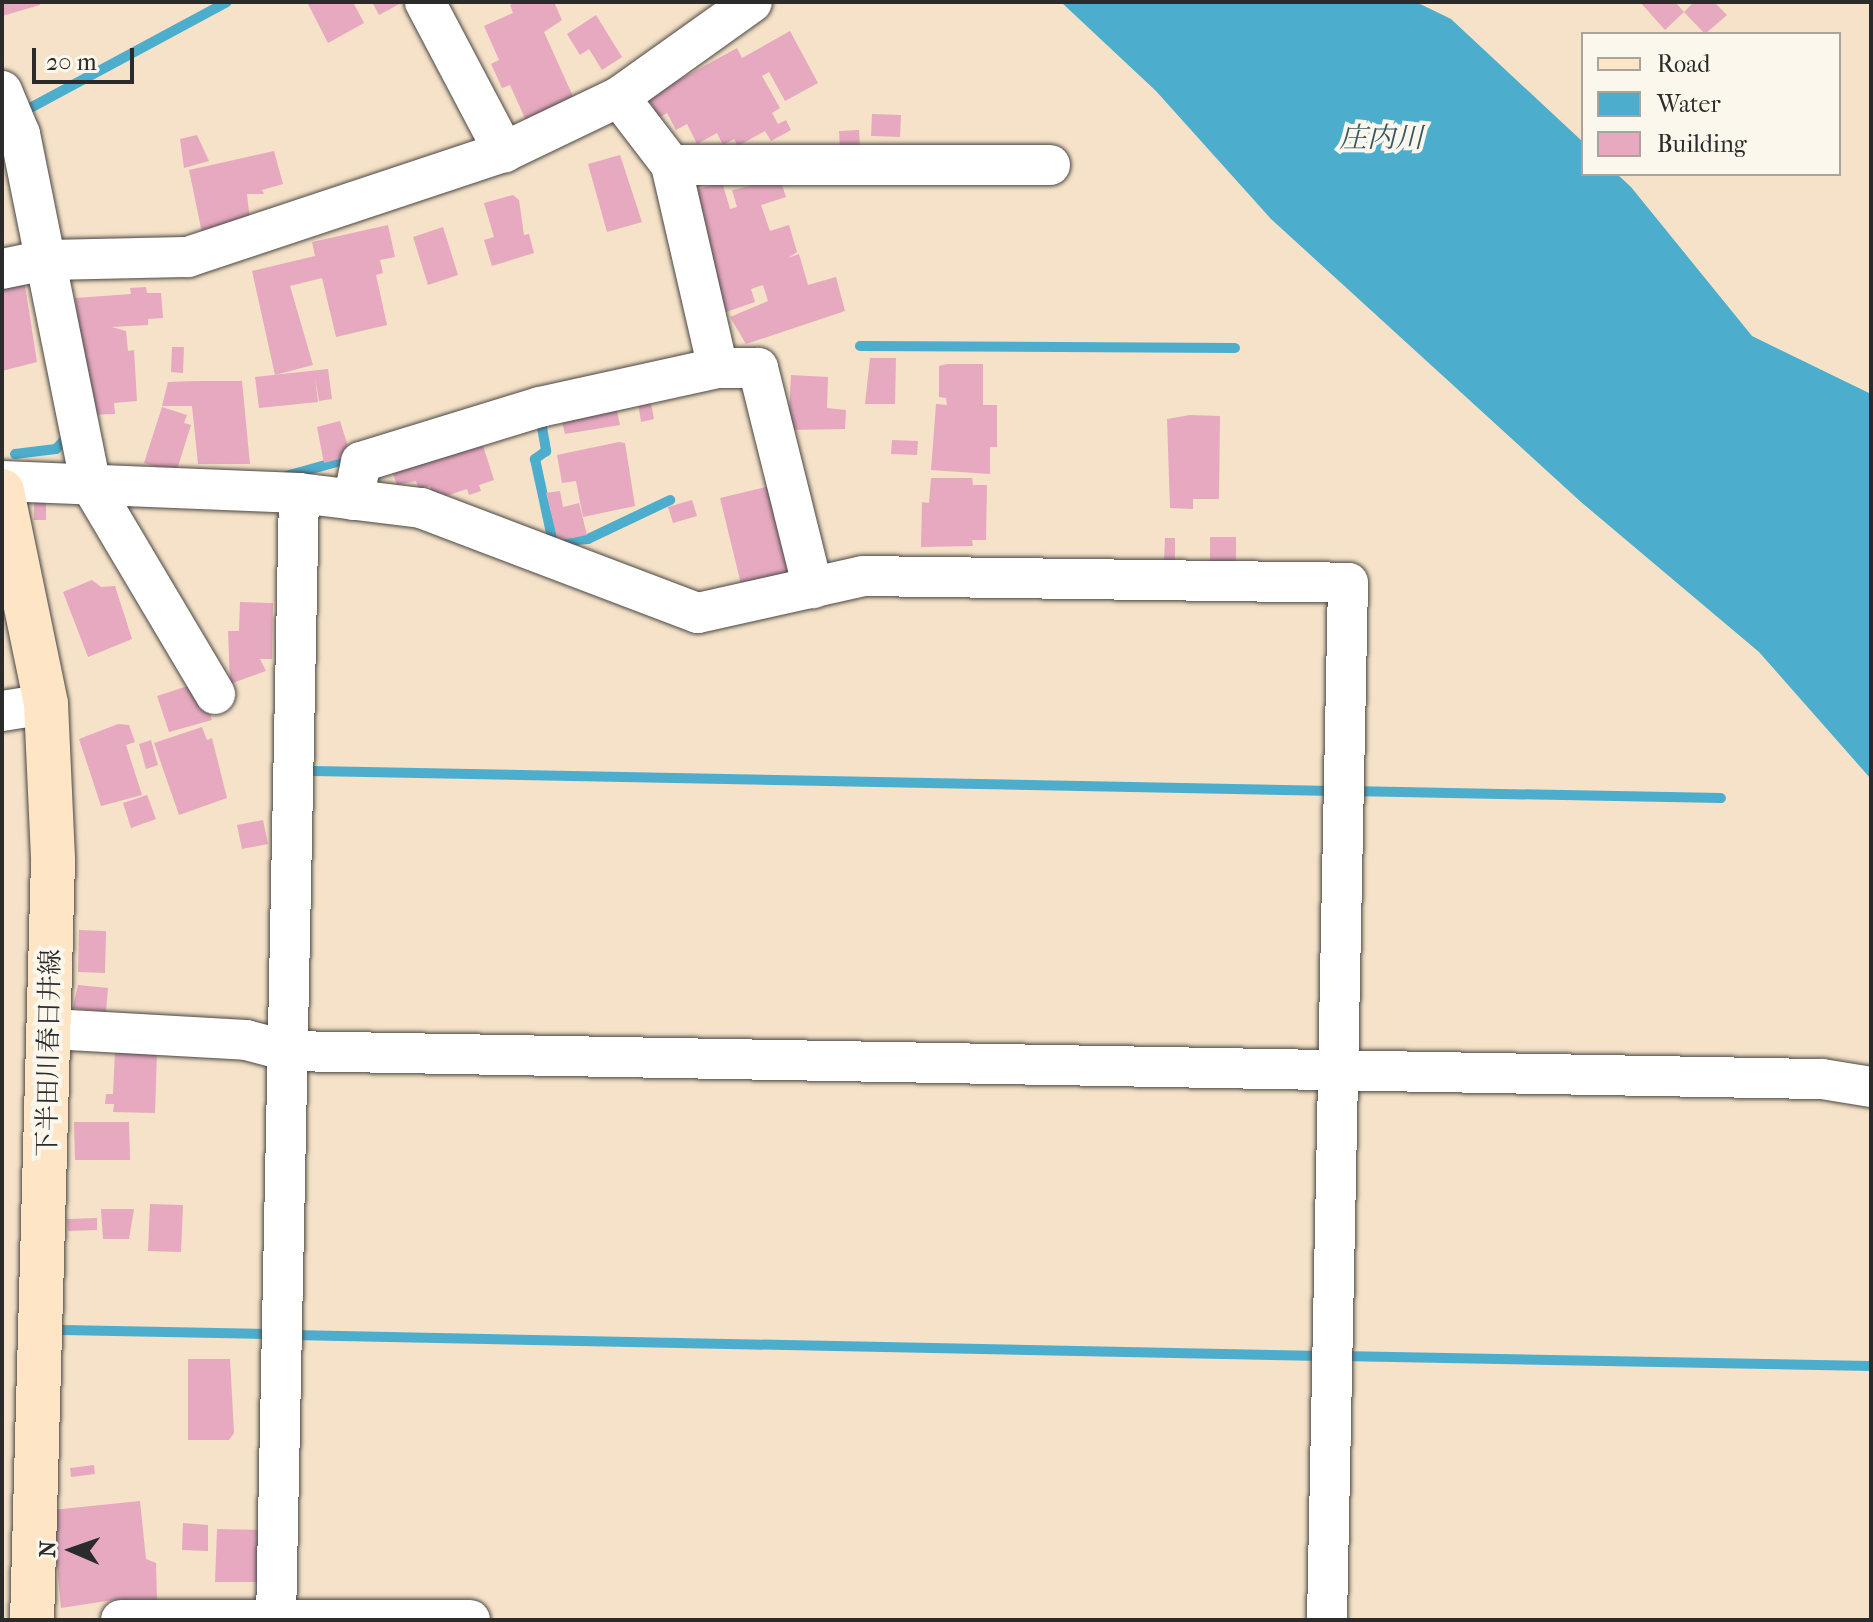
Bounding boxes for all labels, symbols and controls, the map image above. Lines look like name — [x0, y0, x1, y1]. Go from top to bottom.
scale bar — [36, 32, 138, 82]
legend — [1581, 32, 1841, 176]
text: 20 m — [46, 48, 97, 76]
text: Road — [1657, 50, 1710, 78]
text: Water — [1657, 90, 1721, 118]
water label: 庄内川 — [1339, 121, 1423, 155]
text: Building — [1657, 130, 1747, 158]
street label: 下半田川春日井線 — [32, 949, 66, 1157]
north arrow — [32, 1510, 112, 1590]
text: N — [35, 1540, 61, 1558]

